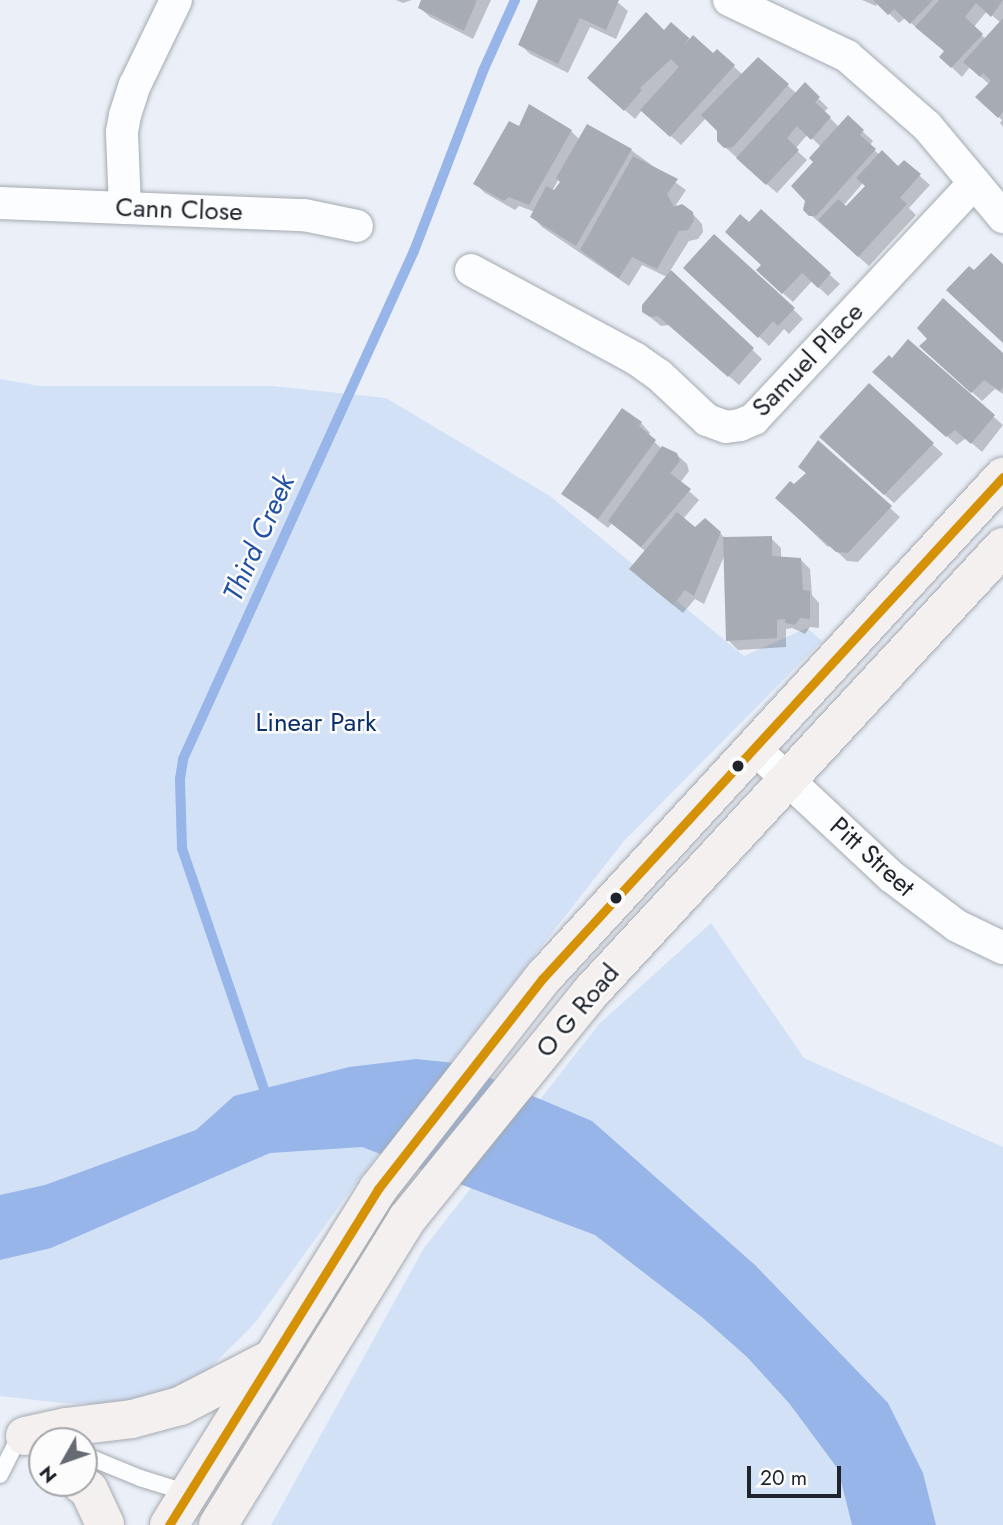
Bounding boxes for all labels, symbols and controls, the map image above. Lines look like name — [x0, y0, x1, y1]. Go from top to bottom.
street label: Cann Close — [115, 192, 243, 228]
street label: Samuel Place — [746, 297, 870, 423]
water label: Third Creek — [216, 470, 302, 606]
park label: Linear Park — [255, 707, 377, 739]
unlabelled marker — [731, 759, 745, 773]
street label: Pitt Street — [823, 811, 921, 903]
unlabelled marker — [609, 891, 623, 905]
street label: O G Road — [530, 958, 626, 1064]
north arrow — [28, 1427, 98, 1497]
scale bar — [751, 1452, 846, 1496]
text: N — [33, 1460, 63, 1489]
text: 20 m — [760, 1463, 807, 1493]

